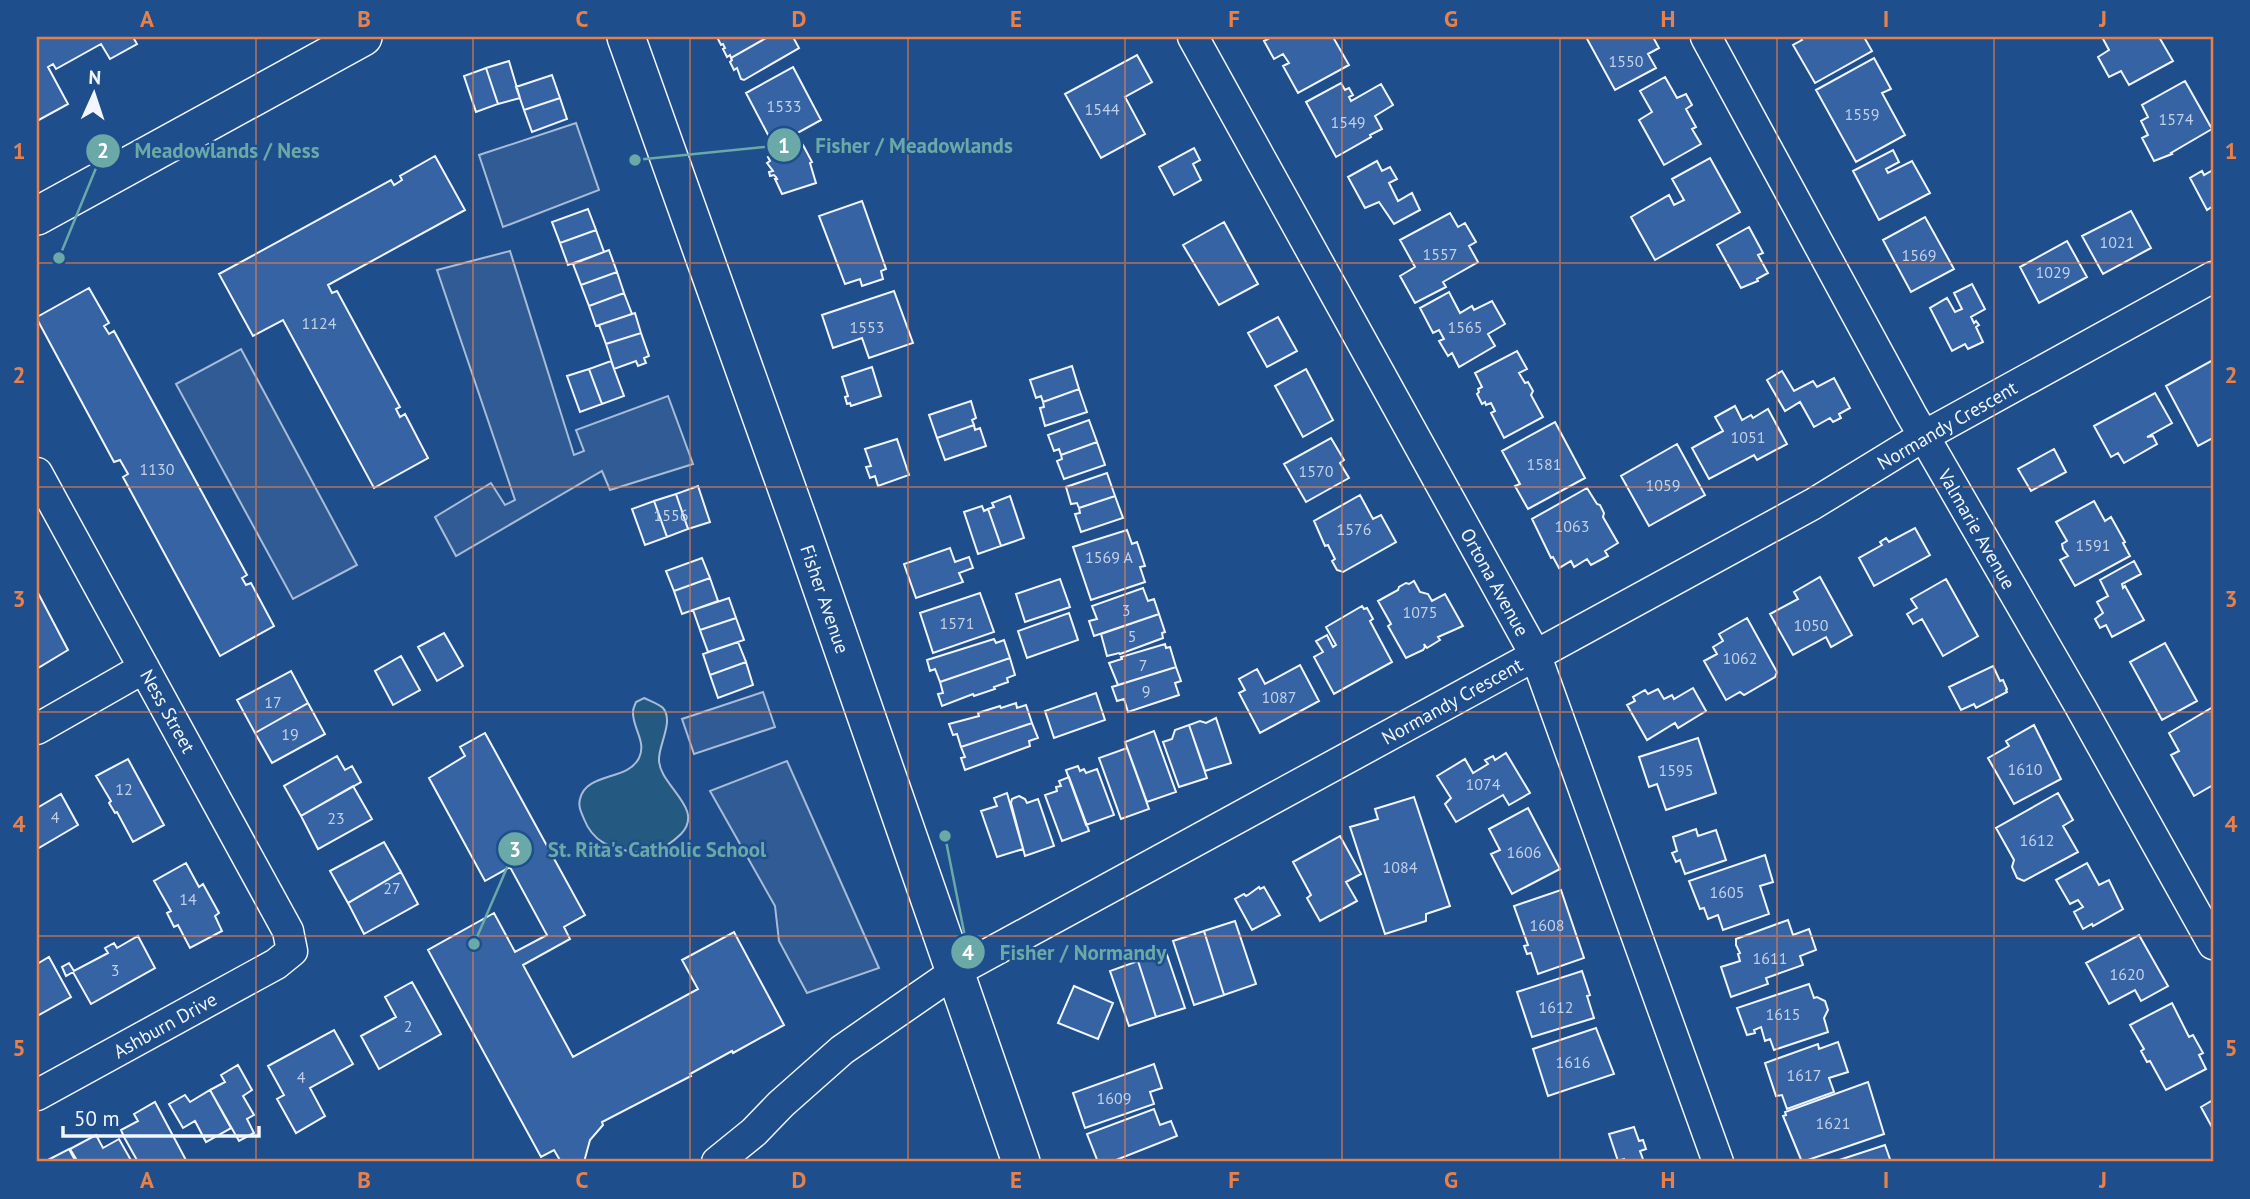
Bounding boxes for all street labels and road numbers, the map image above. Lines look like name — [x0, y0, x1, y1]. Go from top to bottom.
street label: Normandy Crescent — [1873, 375, 2022, 475]
street label: Valmarie Avenue — [1932, 464, 2021, 593]
street label: Ortona Avenue — [1455, 524, 1535, 640]
street label: Fisher Avenue — [795, 542, 855, 656]
street label: Normandy Crescent — [1377, 652, 1527, 750]
street label: Ness Street — [135, 665, 201, 758]
street label: Ashburn Drive — [109, 987, 221, 1063]

